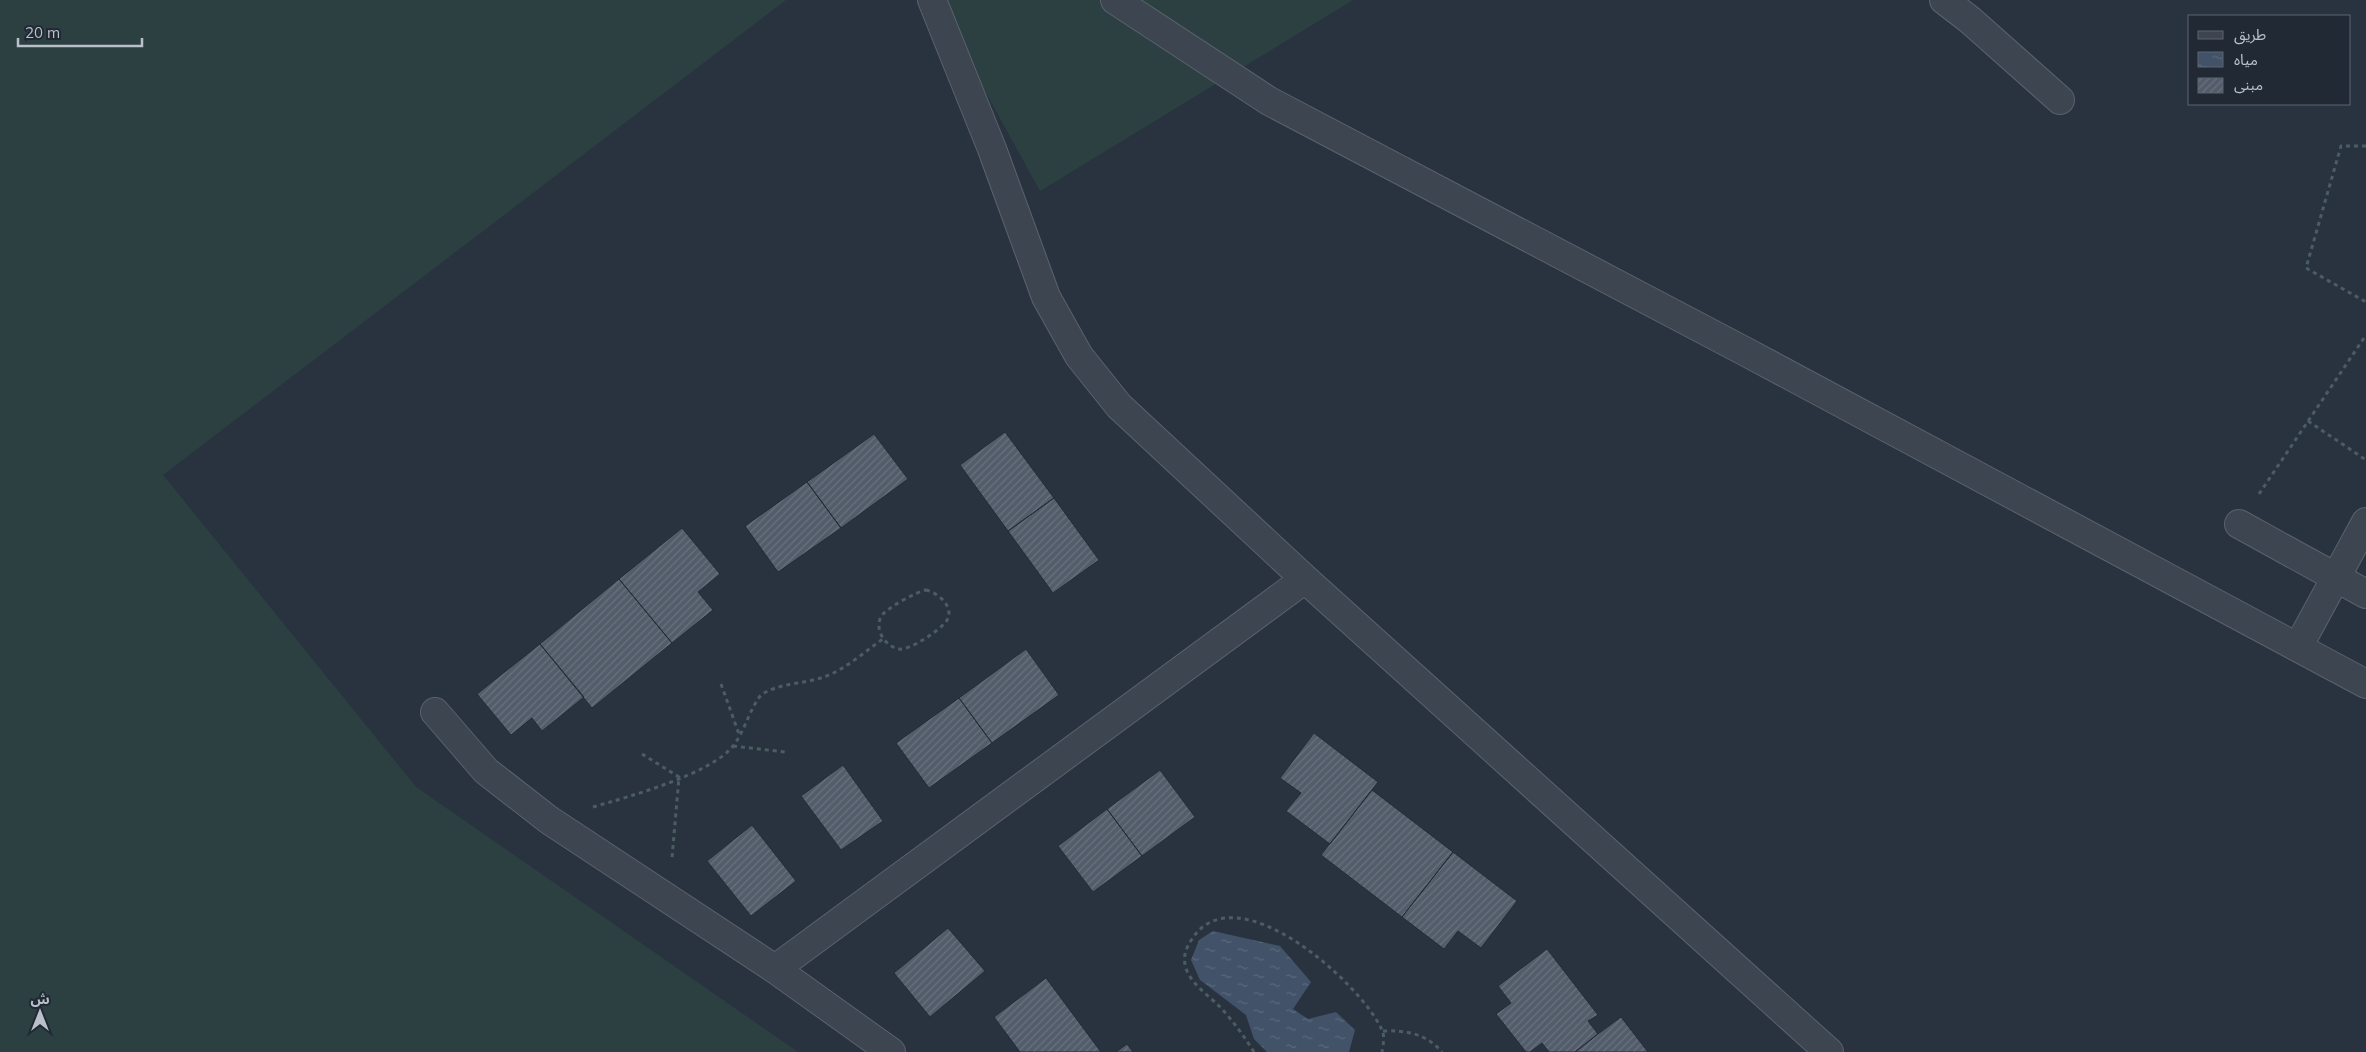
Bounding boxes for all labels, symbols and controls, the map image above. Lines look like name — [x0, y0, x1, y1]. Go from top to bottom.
scale bar — [18, 15, 141, 47]
legend — [2188, 15, 2351, 105]
text: 20 m — [25, 23, 60, 42]
text: طريق — [2234, 25, 2266, 45]
text: مياه — [2234, 50, 2258, 69]
text: مبنى — [2234, 75, 2263, 94]
north arrow — [15, 987, 65, 1037]
text: ش — [30, 990, 50, 1008]

